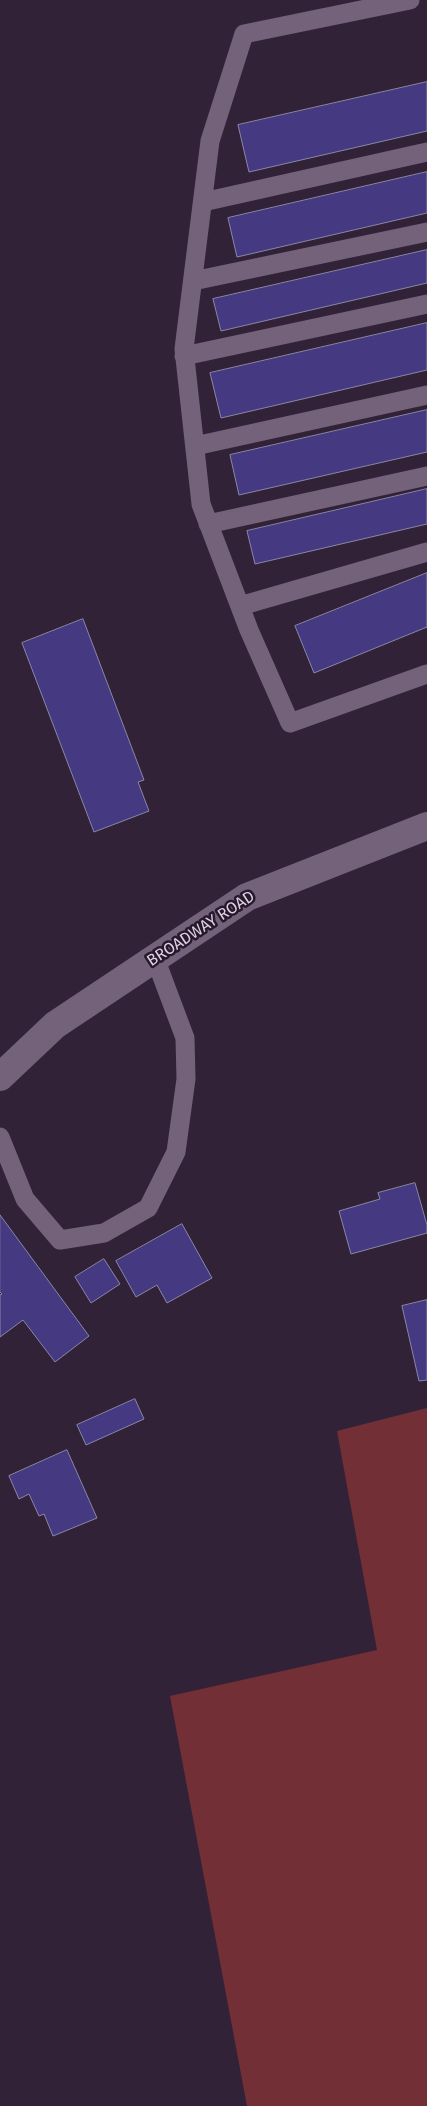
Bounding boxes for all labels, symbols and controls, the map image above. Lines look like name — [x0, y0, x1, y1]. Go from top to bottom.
street label: BROADWAY ROAD — [144, 887, 258, 971]

